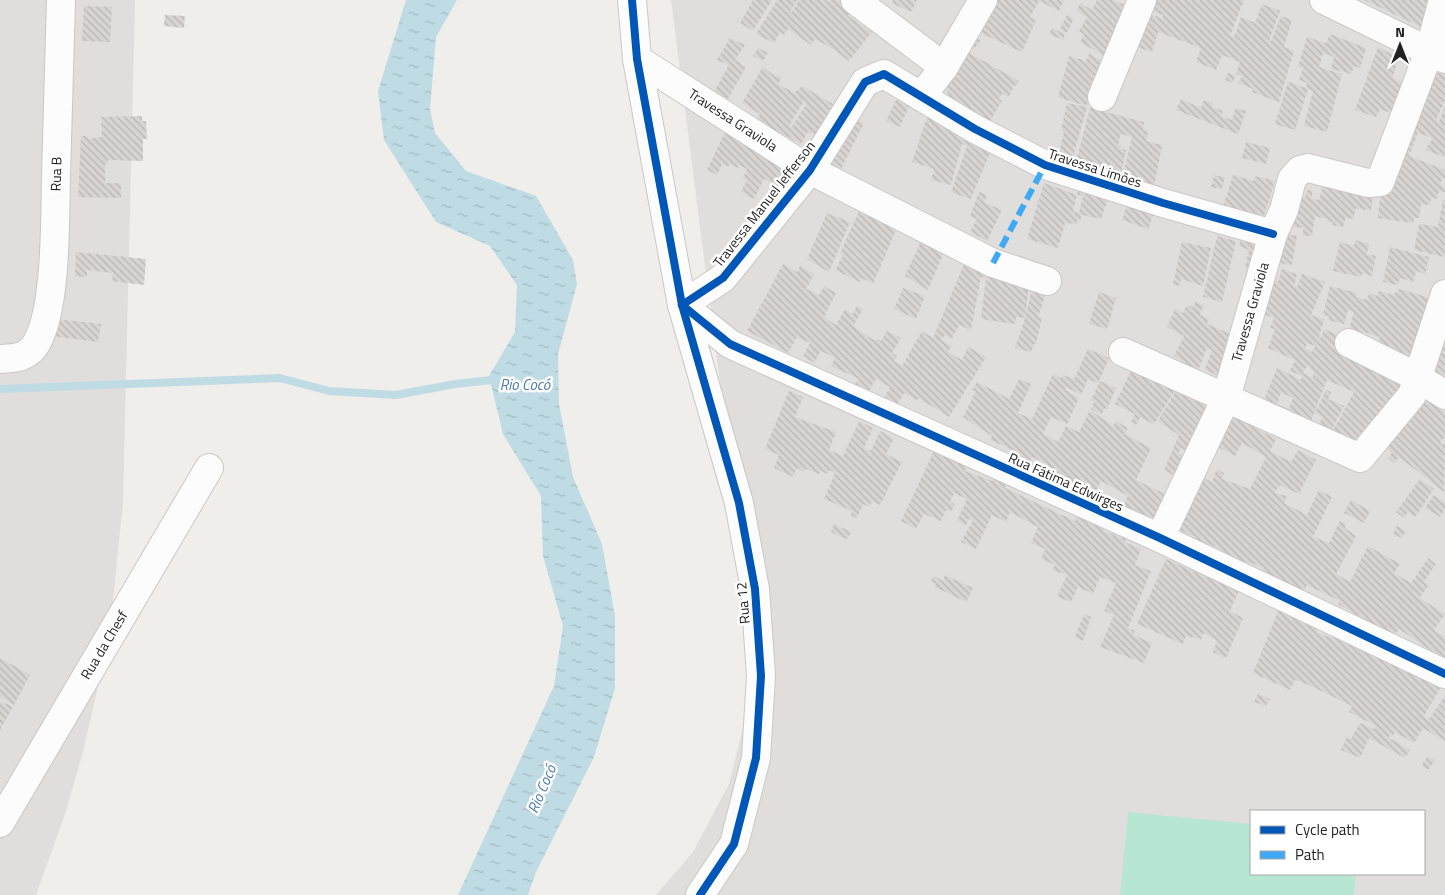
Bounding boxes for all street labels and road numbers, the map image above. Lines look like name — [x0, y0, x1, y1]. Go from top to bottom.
street label: Travessa Graviola — [685, 83, 782, 156]
street label: Travessa Manuel Jefferson — [708, 136, 820, 271]
street label: Travessa Limões — [1046, 143, 1145, 193]
street label: Rua B — [44, 156, 67, 192]
street label: Travessa Graviola — [1225, 260, 1274, 364]
street label: Rua Fátima Edwirges — [1005, 447, 1127, 516]
street label: Rua 12 — [730, 581, 755, 625]
street label: Rua da Chesf — [75, 606, 133, 683]

